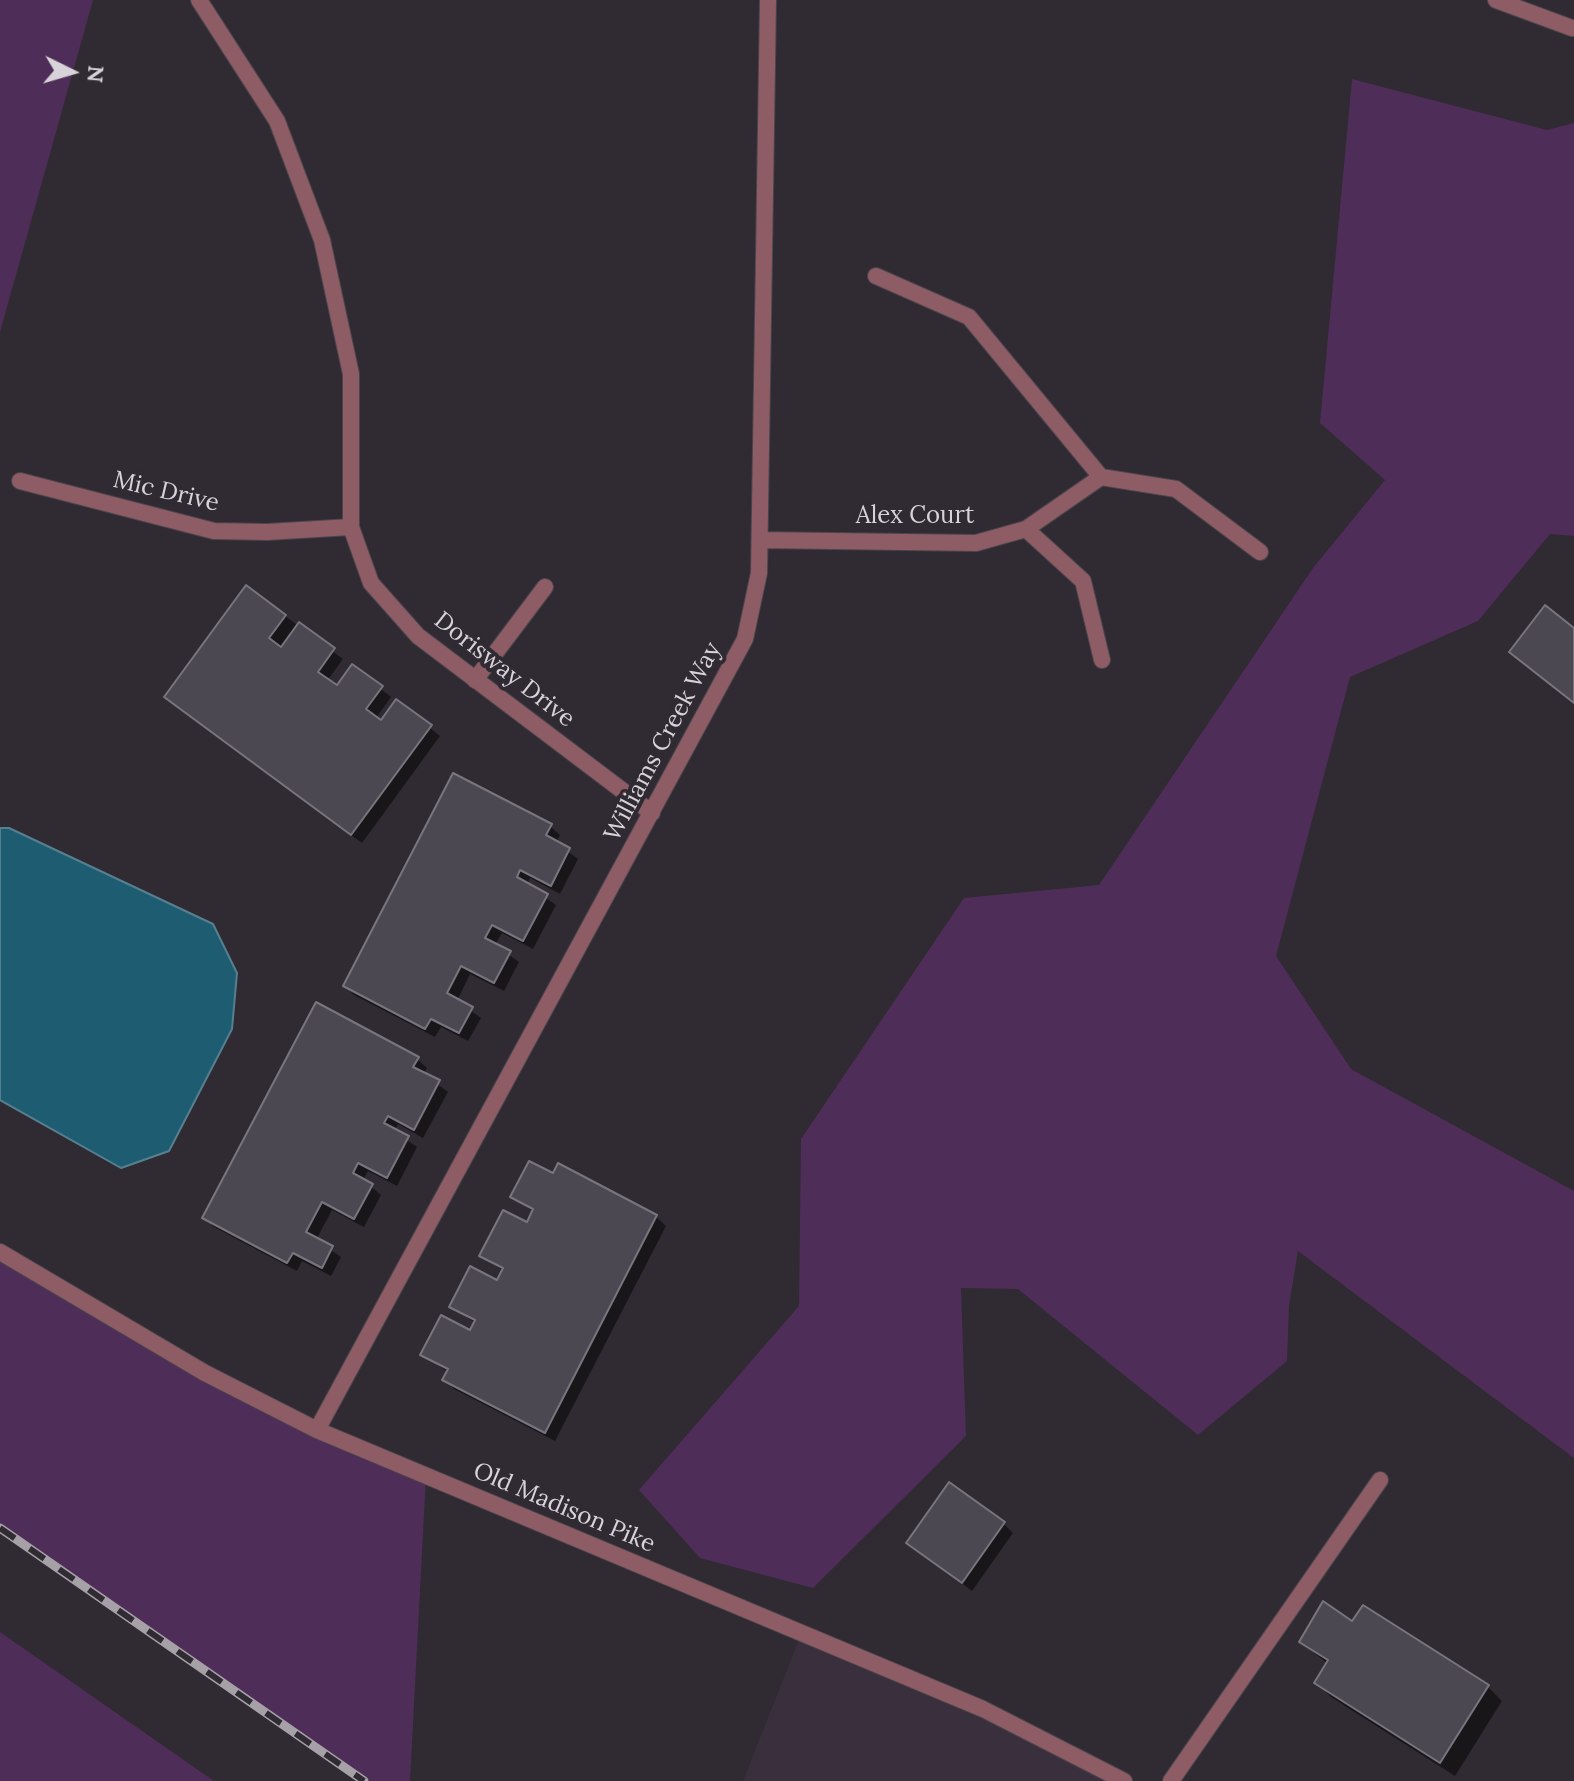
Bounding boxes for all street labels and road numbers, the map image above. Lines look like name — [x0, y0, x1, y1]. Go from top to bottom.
street label: Mic Drive — [110, 466, 222, 518]
street label: Alex Court — [856, 502, 974, 530]
street label: Dorisway Drive — [428, 606, 580, 734]
street label: Williams Creek Way — [598, 638, 728, 846]
street label: Old Madison Pike — [469, 1457, 659, 1559]

